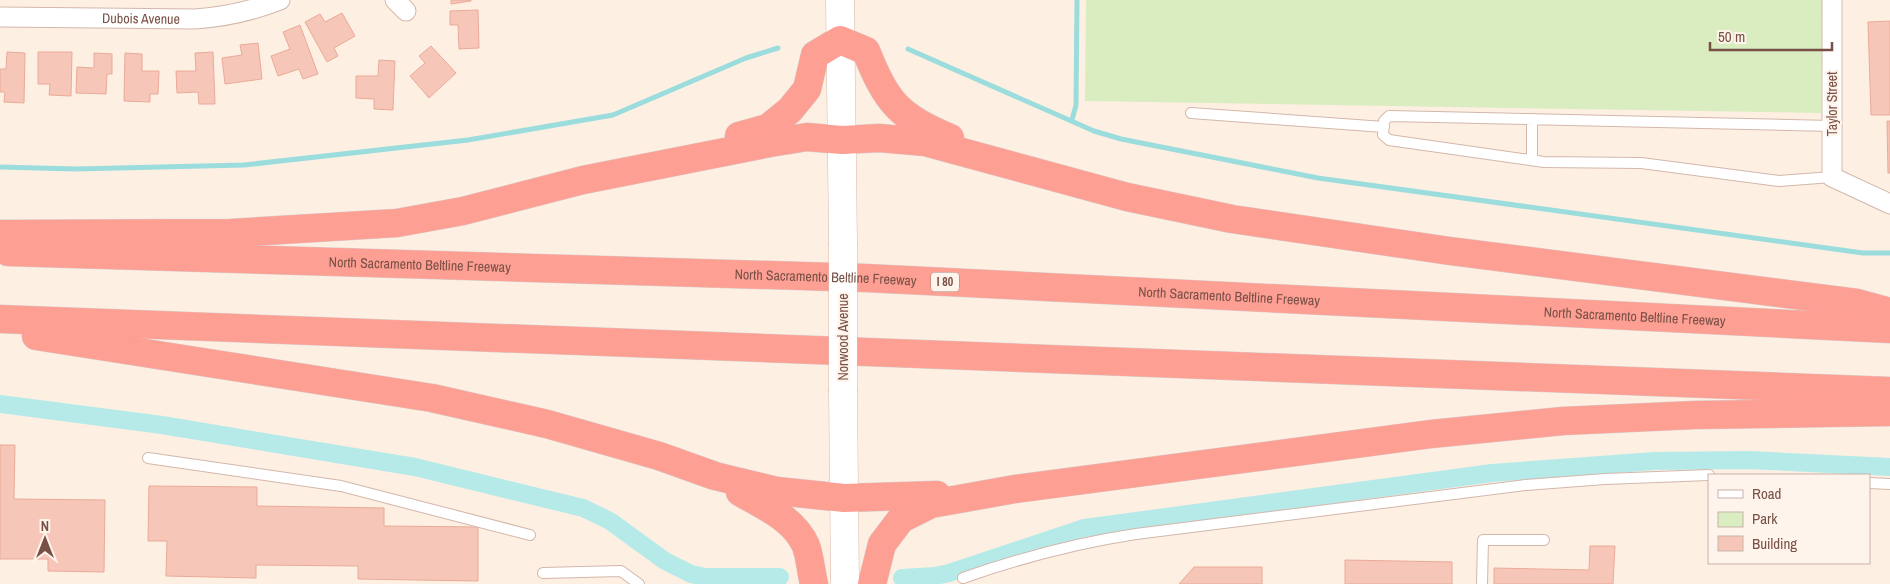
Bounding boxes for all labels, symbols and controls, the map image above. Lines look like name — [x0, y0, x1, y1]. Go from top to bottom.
street label: Dubois Avenue — [102, 9, 180, 28]
scale bar — [1710, 20, 1832, 52]
text: 50 m — [1718, 26, 1745, 47]
street label: Taylor Street — [1823, 72, 1841, 136]
street label: North Sacramento Beltline Freeway — [329, 253, 511, 276]
street label: North Sacramento Beltline Freeway — [734, 265, 917, 290]
road number: I 80 — [931, 272, 959, 292]
street label: North Sacramento Beltline Freeway — [1138, 283, 1321, 310]
street label: Norwood Avenue — [834, 293, 852, 381]
street label: North Sacramento Beltline Freeway — [1543, 303, 1726, 330]
legend — [1708, 474, 1870, 564]
text: Road — [1752, 483, 1781, 504]
text: Park — [1752, 508, 1778, 529]
north arrow — [20, 514, 70, 564]
text: N — [41, 517, 49, 535]
text: Building — [1752, 533, 1797, 554]

